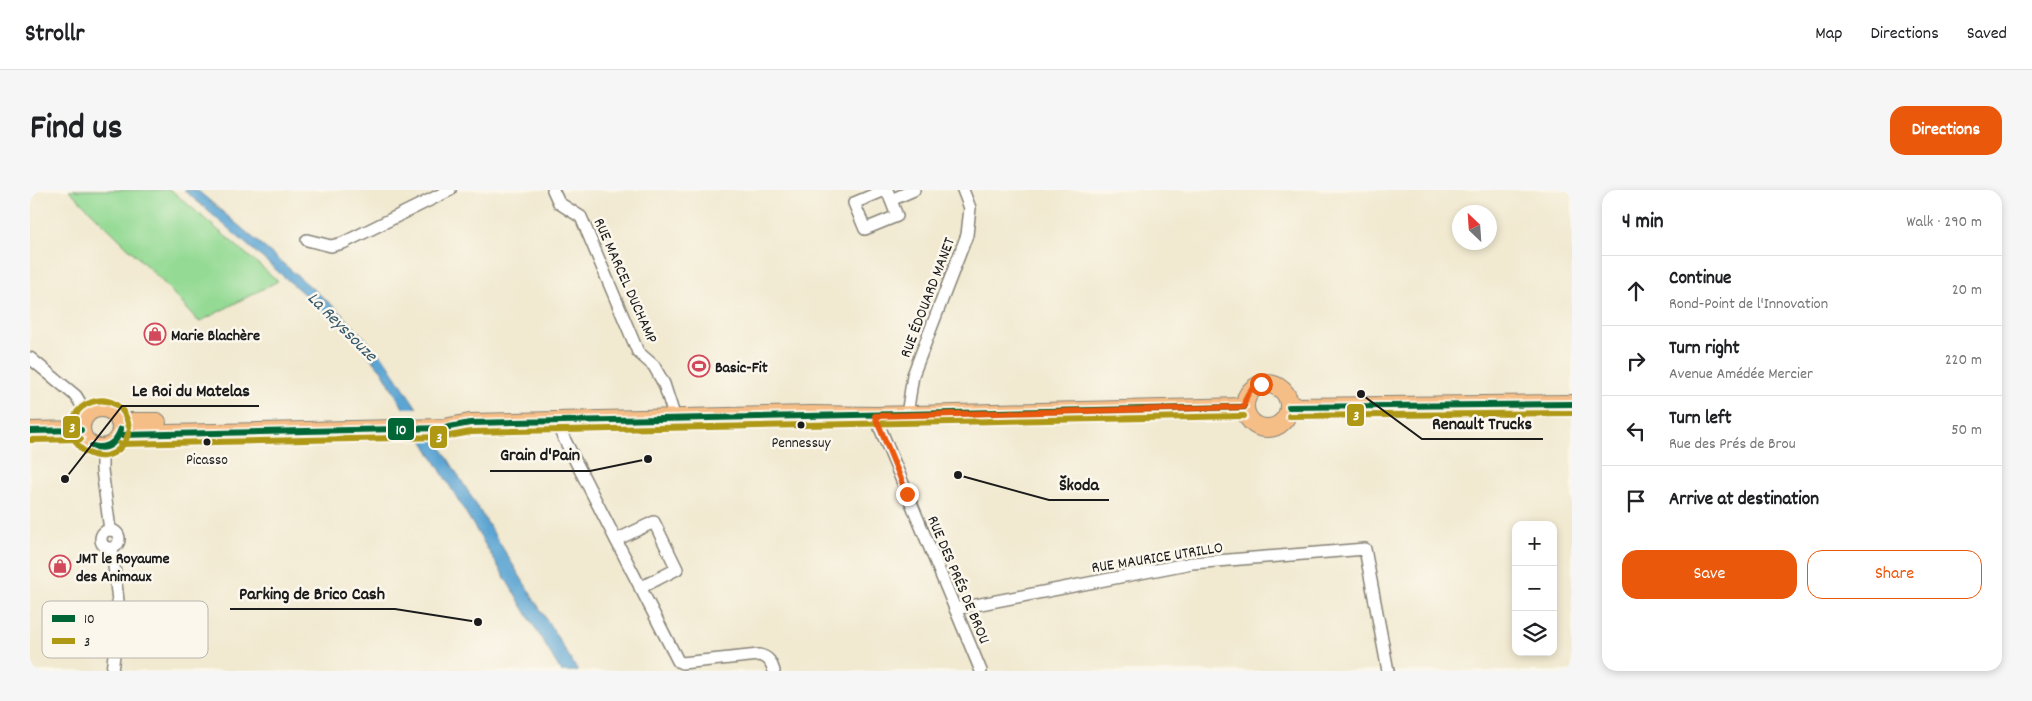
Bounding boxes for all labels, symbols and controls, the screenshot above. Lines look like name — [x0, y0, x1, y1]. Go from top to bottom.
text: Strollr — [25, 18, 84, 52]
text: Map — [1815, 22, 1842, 47]
text: Directions — [1870, 22, 1939, 47]
text: Saved — [1967, 22, 2007, 47]
text: Find us — [30, 105, 122, 155]
button: Directions — [1890, 106, 2002, 155]
north arrow — [1452, 205, 1497, 250]
text: 4 min — [1622, 208, 1664, 238]
text: Walk · 290 m — [1906, 211, 1982, 234]
street label: RUE MARCEL DUCHAMP — [587, 215, 663, 347]
street label: RUE ÉDOUARD MANET — [895, 234, 962, 361]
text: Continue — [1669, 266, 1731, 293]
icon: ahead — [1622, 277, 1650, 305]
text: 20 m — [1952, 279, 1982, 302]
water label: La Reyssouze — [301, 287, 383, 369]
text: Rond-Point de l'Innovation — [1669, 293, 1828, 316]
shop icon: Marie Blachère — [143, 322, 167, 346]
place label: Marie Blachère — [171, 325, 260, 348]
text: Turn right — [1669, 336, 1740, 363]
icon: right — [1622, 347, 1650, 375]
text: 220 m — [1945, 349, 1982, 372]
sports icon: Basic-Fit — [687, 354, 711, 378]
place label: Basic-Fit — [715, 357, 768, 380]
text: Avenue Amédée Mercier — [1669, 363, 1813, 386]
callout: Le Roi du Matelas — [122, 373, 259, 406]
route start — [1250, 373, 1273, 396]
text: Le Roi du Matelas — [132, 380, 250, 405]
line badge: 3 — [1346, 403, 1365, 427]
callout: Renault Trucks — [1422, 406, 1543, 439]
text: Turn left — [1669, 406, 1732, 433]
text: 3 — [1353, 407, 1359, 427]
text: Renault Trucks — [1432, 413, 1532, 438]
line badge: 3 — [62, 415, 81, 439]
line badge: 10 — [387, 417, 415, 441]
icon: left — [1622, 417, 1650, 445]
text: 3 — [69, 419, 75, 439]
text: 50 m — [1951, 419, 1982, 442]
marker: Pennessuy — [796, 420, 806, 430]
text: 10 — [396, 421, 406, 441]
line badge: 3 — [429, 425, 448, 449]
text: 3 — [436, 429, 442, 449]
place label: Pennessuy — [771, 433, 831, 455]
text: Rue des Prés de Brou — [1669, 433, 1796, 456]
marker: Picasso — [202, 437, 212, 447]
callout: Grain d'Pain — [490, 438, 590, 471]
text: Grain d'Pain — [500, 444, 580, 469]
place label: Picasso — [186, 450, 228, 472]
callout: Škoda — [1049, 467, 1109, 500]
text: Škoda — [1059, 474, 1099, 499]
route end — [896, 483, 919, 506]
icon: arrive — [1622, 487, 1650, 515]
text: Arrive at destination — [1669, 487, 1819, 514]
street label: RUE DES PRÉS DE BROU — [920, 512, 995, 648]
map controls — [1512, 521, 1557, 656]
button: + — [1512, 521, 1557, 566]
street label: RUE MAURICE UTRILLO — [1090, 537, 1225, 580]
place label: JMT le Royaume des Animaux — [76, 548, 170, 589]
button: Save — [1622, 550, 1797, 599]
button: Share — [1807, 550, 1982, 599]
shop icon: JMT le Royaume des Animaux — [48, 554, 72, 578]
button: − — [1512, 566, 1557, 611]
callout: Parking de Brico Cash — [230, 576, 395, 609]
text: Parking de Brico Cash — [239, 583, 385, 608]
legend — [42, 601, 208, 658]
text: 10 — [84, 610, 95, 630]
button: layers — [1512, 611, 1557, 656]
text: 3 — [84, 633, 90, 653]

